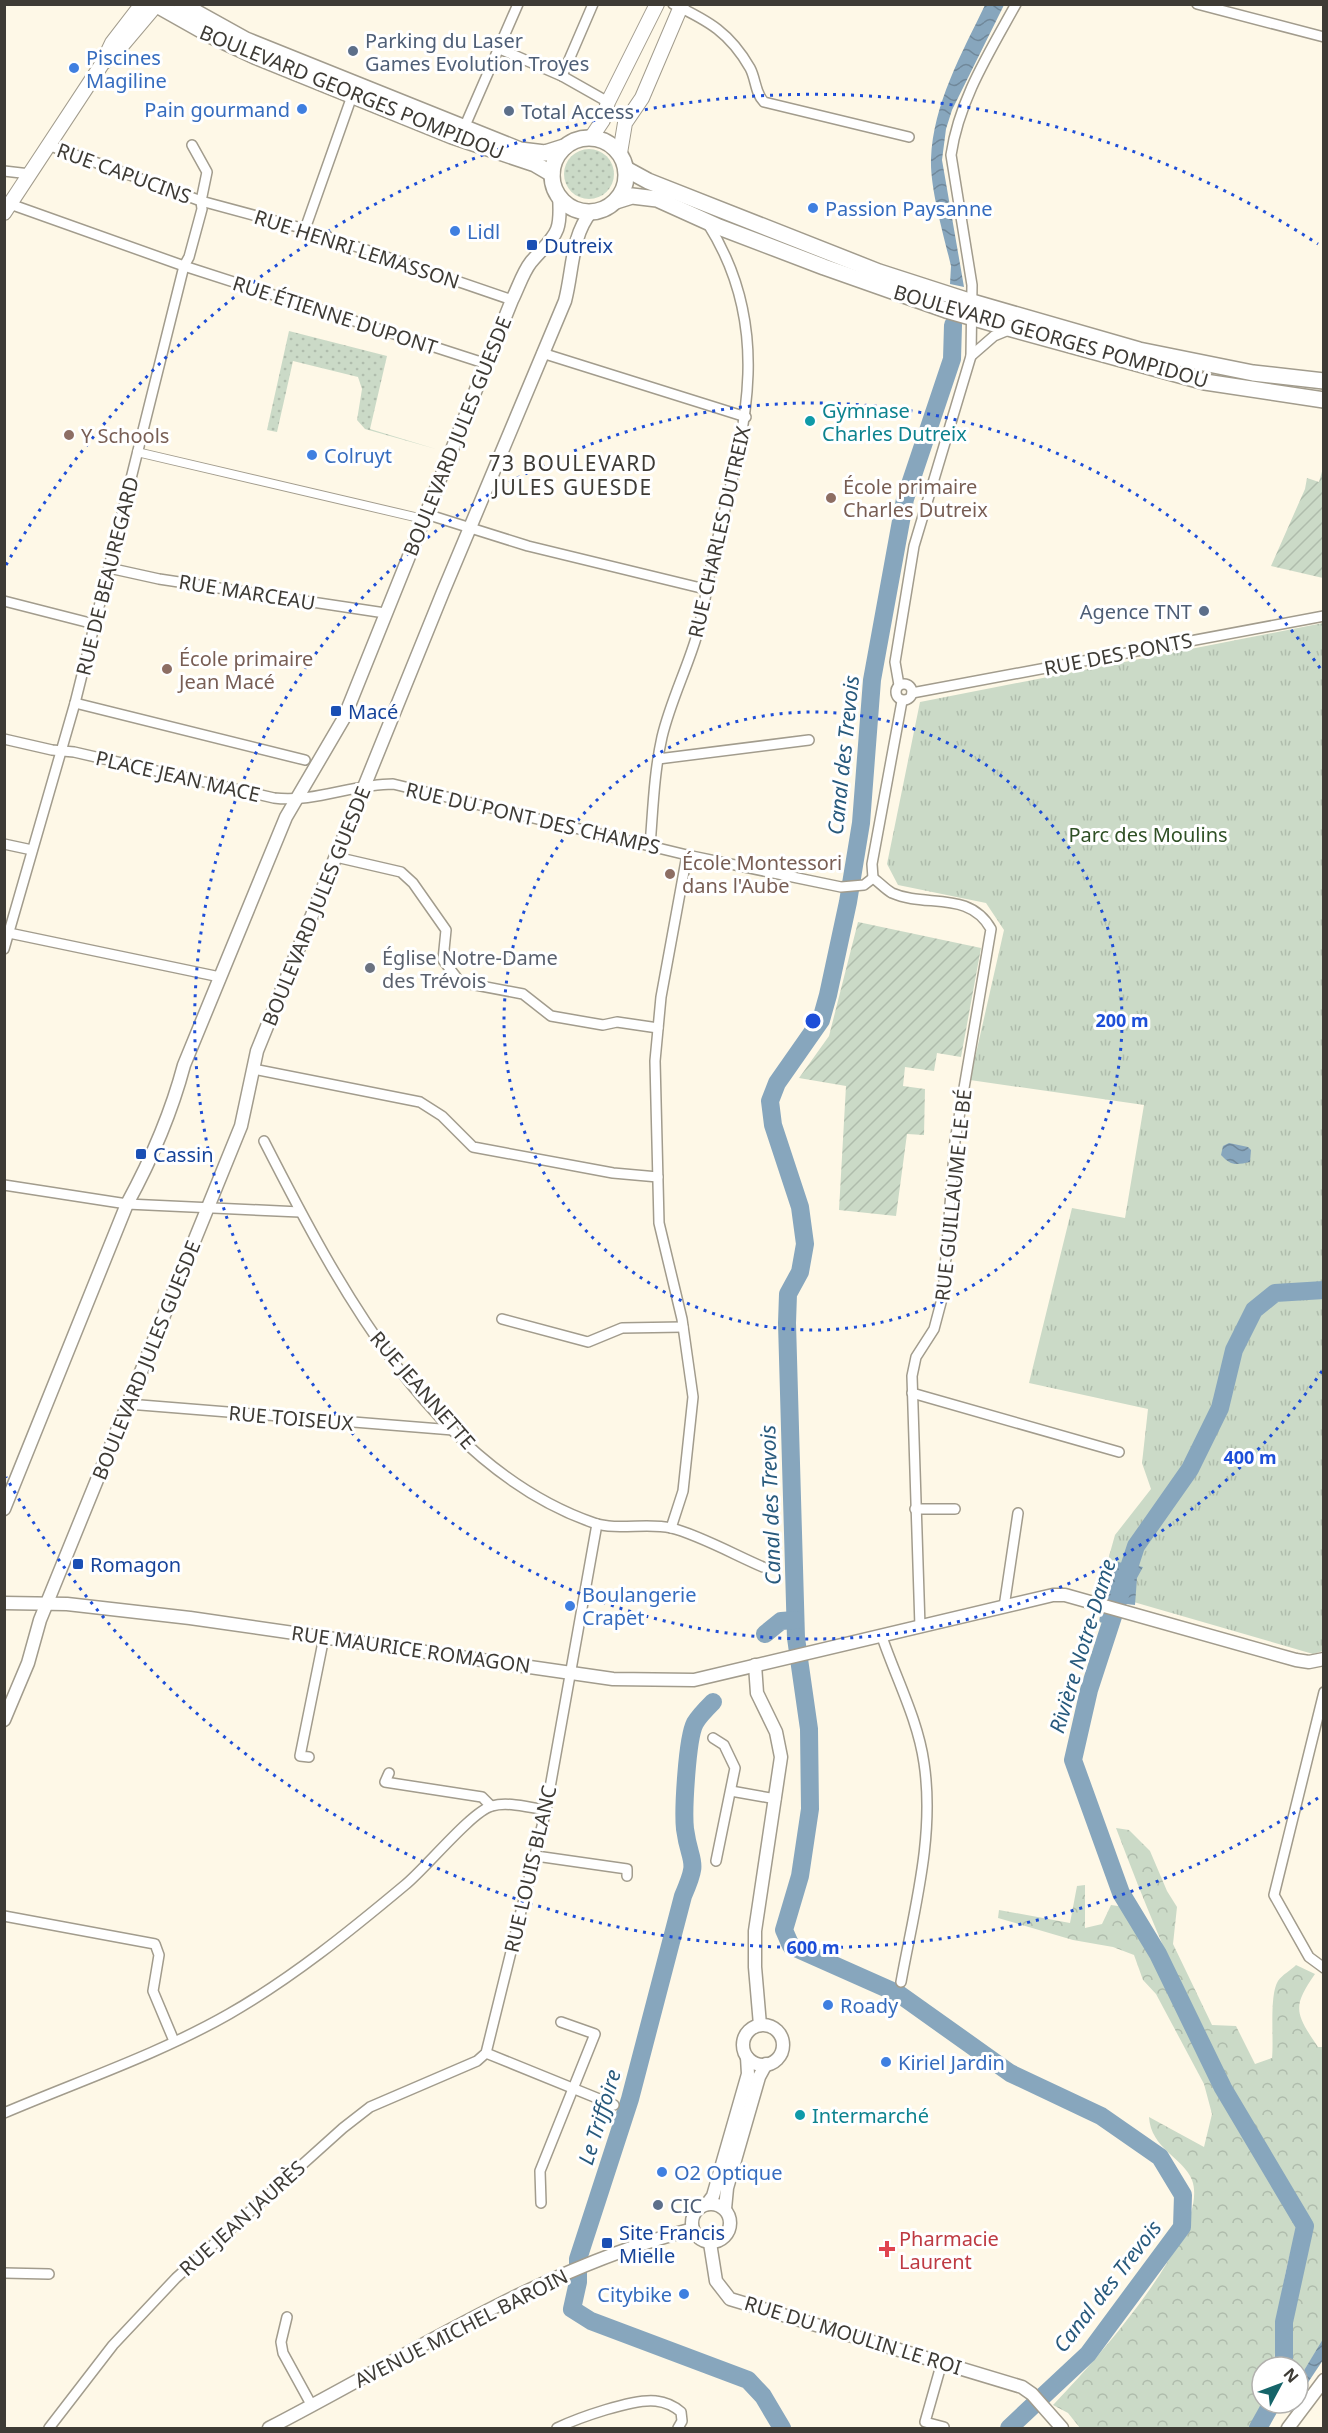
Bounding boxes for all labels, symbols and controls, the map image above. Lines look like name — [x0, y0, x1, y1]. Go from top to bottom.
street label: BOULEVARD GEORGES POMPIDOU — [196, 18, 508, 166]
place label: Parking du Laser Games Evolution Troyes — [365, 27, 589, 77]
place label: Piscines Magiline — [86, 44, 167, 94]
marker: Parking du Laser Games Evolution Troyes — [346, 44, 360, 58]
marker: Piscines Magiline — [67, 61, 81, 75]
place label: Pain gourmand — [144, 96, 290, 123]
place label: Total Access — [521, 98, 634, 125]
marker: Pain gourmand — [295, 102, 309, 116]
marker: Total Access — [502, 104, 516, 118]
street label: RUE CAPUCINS — [53, 136, 195, 210]
place label: Passion Paysanne — [825, 195, 993, 222]
marker: Passion Paysanne — [806, 201, 820, 215]
street label: RUE HENRI LEMASSON — [251, 203, 463, 295]
place label: Lidl — [467, 218, 500, 245]
marker: Lidl — [448, 224, 462, 238]
place label: Dutreix — [544, 232, 613, 259]
marker: Dutreix — [525, 238, 539, 252]
street label: RUE ÉTIENNE DUPONT — [229, 269, 441, 361]
street label: BOULEVARD GEORGES POMPIDOU — [890, 278, 1212, 394]
street label: BOULEVARD JULES GUESDE — [397, 312, 517, 560]
place label: Gymnase Charles Dutreix — [822, 397, 967, 447]
marker: Gymnase Charles Dutreix — [803, 414, 817, 428]
place label: Y Schools — [81, 422, 169, 449]
street label: RUE CHARLES DUTREIX — [682, 423, 757, 640]
marker: Y Schools — [62, 428, 76, 442]
place label: Colruyt — [324, 442, 392, 469]
marker: Colruyt — [305, 448, 319, 462]
district label: 73 BOULEVARD JULES GUESDE — [488, 449, 658, 501]
place label: École primaire Charles Dutreix — [843, 473, 988, 523]
street label: RUE DE BEAUREGARD — [69, 474, 145, 678]
marker: École primaire Charles Dutreix — [824, 491, 838, 505]
street label: RUE MARCEAU — [177, 568, 317, 616]
place label: Agence TNT — [1080, 598, 1192, 625]
marker: Agence TNT — [1197, 604, 1211, 618]
street label: RUE DES PONTS — [1042, 626, 1194, 682]
place label: École primaire Jean Macé — [177, 645, 313, 695]
marker: École primaire Jean Macé — [160, 662, 174, 676]
water label: Canal des Trevois — [821, 674, 865, 836]
place label: Macé — [348, 698, 398, 725]
marker: Macé — [329, 704, 343, 718]
street label: PLACE JEAN MACE — [93, 744, 263, 808]
street label: RUE DU PONT DES CHAMPS — [403, 776, 663, 860]
street label: BOULEVARD JULES GUESDE — [256, 782, 376, 1030]
park label: Parc des Moulins — [1068, 821, 1228, 848]
place label: École Montessori dans l'Aube — [682, 849, 842, 899]
marker: École Montessori dans l'Aube — [663, 867, 677, 881]
place label: Église Notre-Dame des Trévois — [382, 944, 558, 994]
marker: Église Notre-Dame des Trévois — [363, 961, 377, 975]
text: 200 m — [1095, 1008, 1149, 1032]
centre of rings — [803, 1011, 823, 1031]
street label: RUE GUILLAUME LE BÉ — [928, 1088, 978, 1302]
place label: Cassin — [153, 1141, 214, 1168]
marker: Cassin — [134, 1147, 148, 1161]
street label: BOULEVARD JULES GUESDE — [86, 1236, 206, 1484]
street label: RUE JEANNETTE — [364, 1325, 482, 1455]
street label: RUE TOISEUX — [228, 1399, 355, 1437]
water label: Canal des Trevois — [753, 1425, 787, 1585]
text: 400 m — [1223, 1445, 1277, 1469]
place label: Romagon — [90, 1551, 181, 1578]
water label: Rivière Notre-Dame — [1042, 1556, 1122, 1736]
marker: Romagon — [71, 1557, 85, 1571]
place label: Boulangerie Crapet — [582, 1581, 696, 1631]
marker: Boulangerie Crapet — [563, 1599, 577, 1613]
street label: RUE MAURICE ROMAGON — [290, 1619, 532, 1679]
street label: RUE LOUIS BLANC — [498, 1782, 562, 1955]
text: 600 m — [786, 1935, 840, 1959]
place label: Roady — [840, 1992, 899, 2019]
marker: Roady — [821, 1998, 835, 2012]
place label: Kiriel Jardin — [898, 2049, 1005, 2076]
marker: Kiriel Jardin — [879, 2055, 893, 2069]
water label: Le Triffoire — [571, 2066, 627, 2168]
place label: Intermarché — [812, 2102, 929, 2129]
marker: Intermarché — [793, 2108, 807, 2122]
street label: RUE JEAN JAURÈS — [173, 2154, 311, 2282]
place label: O2 Optique — [674, 2159, 783, 2186]
marker: O2 Optique — [655, 2165, 669, 2179]
place label: CIC — [670, 2192, 702, 2219]
marker: CIC — [651, 2198, 665, 2212]
water label: Canal des Trevois — [1047, 2214, 1167, 2358]
place label: Site Francis Mielle — [619, 2219, 725, 2269]
place label: Pharmacie Laurent — [899, 2225, 999, 2275]
marker: Site Francis Mielle — [600, 2236, 614, 2250]
marker: Pharmacie Laurent — [880, 2242, 894, 2256]
street label: AVENUE MICHEL BAROIN — [350, 2262, 572, 2394]
place label: Citybike — [597, 2281, 672, 2308]
marker: Citybike — [677, 2287, 691, 2301]
street label: RUE DU MOULIN LE ROI — [741, 2289, 965, 2381]
north arrow — [1250, 2355, 1310, 2415]
text: N — [1279, 2363, 1304, 2387]

